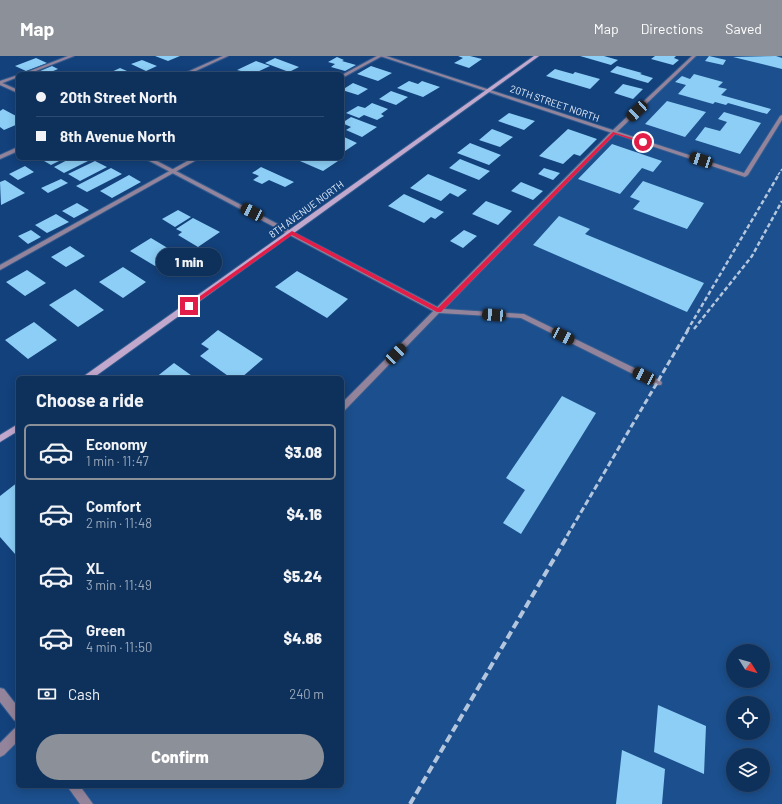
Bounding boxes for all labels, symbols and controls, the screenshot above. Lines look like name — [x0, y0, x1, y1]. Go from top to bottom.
text: Map — [20, 17, 54, 40]
text: Map — [594, 20, 619, 37]
text: Directions — [641, 20, 703, 37]
text: Saved — [725, 20, 762, 37]
street label: 20TH STREET NORTH — [509, 82, 601, 124]
text: 20th Street North — [60, 88, 177, 106]
car — [624, 98, 650, 124]
text: 8th Avenue North — [60, 127, 175, 145]
route start — [634, 133, 652, 151]
car — [688, 151, 714, 169]
street label: 8TH AVENUE NORTH — [266, 178, 346, 240]
car — [239, 201, 265, 223]
callout: 1 min — [156, 248, 222, 276]
text: 1 min — [175, 254, 203, 270]
route end — [180, 297, 198, 315]
car — [482, 308, 506, 322]
car — [550, 325, 576, 347]
car — [383, 341, 409, 367]
car — [631, 365, 657, 387]
text: Choose a ride — [36, 389, 144, 411]
icon: car — [38, 434, 74, 470]
text: Economy — [86, 435, 147, 453]
text: $3.08 — [285, 443, 322, 461]
text: 1 min · 11:47 — [86, 453, 149, 469]
icon: car — [38, 496, 74, 532]
text: Comfort — [86, 497, 141, 515]
text: $4.16 — [286, 505, 322, 523]
text: 2 min · 11:48 — [86, 515, 152, 531]
icon: car — [38, 558, 74, 594]
text: XL — [86, 559, 104, 577]
text: $5.24 — [283, 567, 322, 585]
text: 3 min · 11:49 — [86, 577, 152, 593]
icon: car — [38, 620, 74, 656]
text: Green — [86, 621, 125, 639]
text: $4.86 — [284, 629, 322, 647]
text: 4 min · 11:50 — [86, 639, 152, 655]
north arrow — [726, 644, 770, 688]
map controls — [726, 644, 770, 792]
icon: cash — [36, 683, 58, 705]
text: Cash — [68, 685, 100, 703]
text: 240 m — [289, 686, 324, 702]
button: locate — [726, 696, 770, 740]
button: Confirm — [36, 734, 324, 780]
button: layers — [726, 748, 770, 792]

